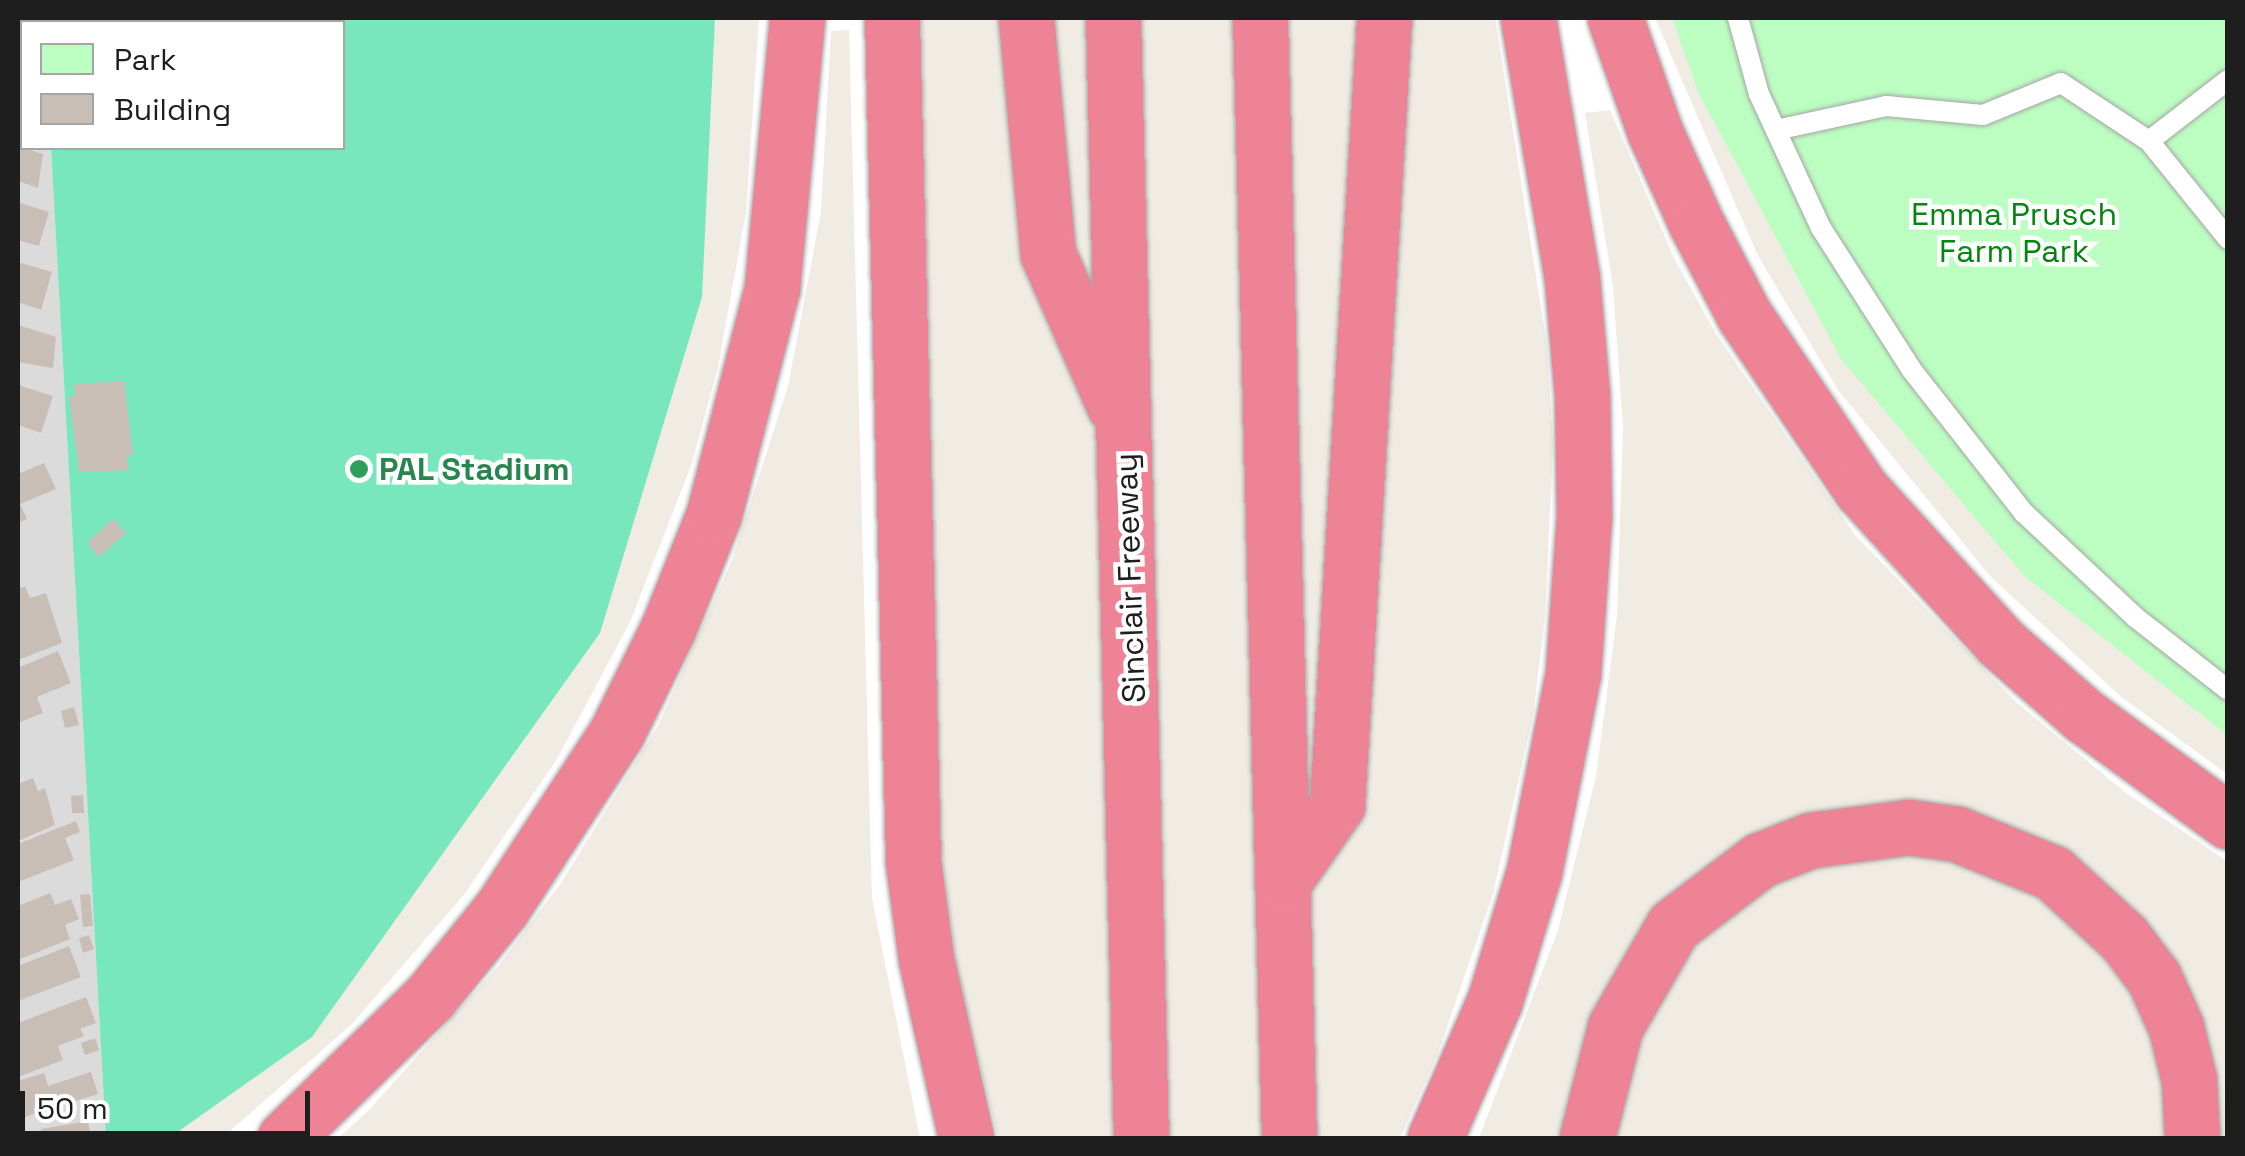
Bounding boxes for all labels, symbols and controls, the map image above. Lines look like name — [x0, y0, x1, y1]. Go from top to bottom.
legend — [20, 20, 345, 150]
text: Park — [114, 40, 176, 79]
text: Building — [114, 90, 231, 129]
park label: Emma Prusch Farm Park — [1911, 196, 2117, 271]
place label: PAL Stadium — [379, 450, 570, 488]
street label: Sinclair Freeway — [1106, 452, 1154, 704]
marker: PAL Stadium — [348, 458, 370, 480]
scale bar — [25, 1071, 315, 1133]
text: 50 m — [37, 1089, 108, 1128]

